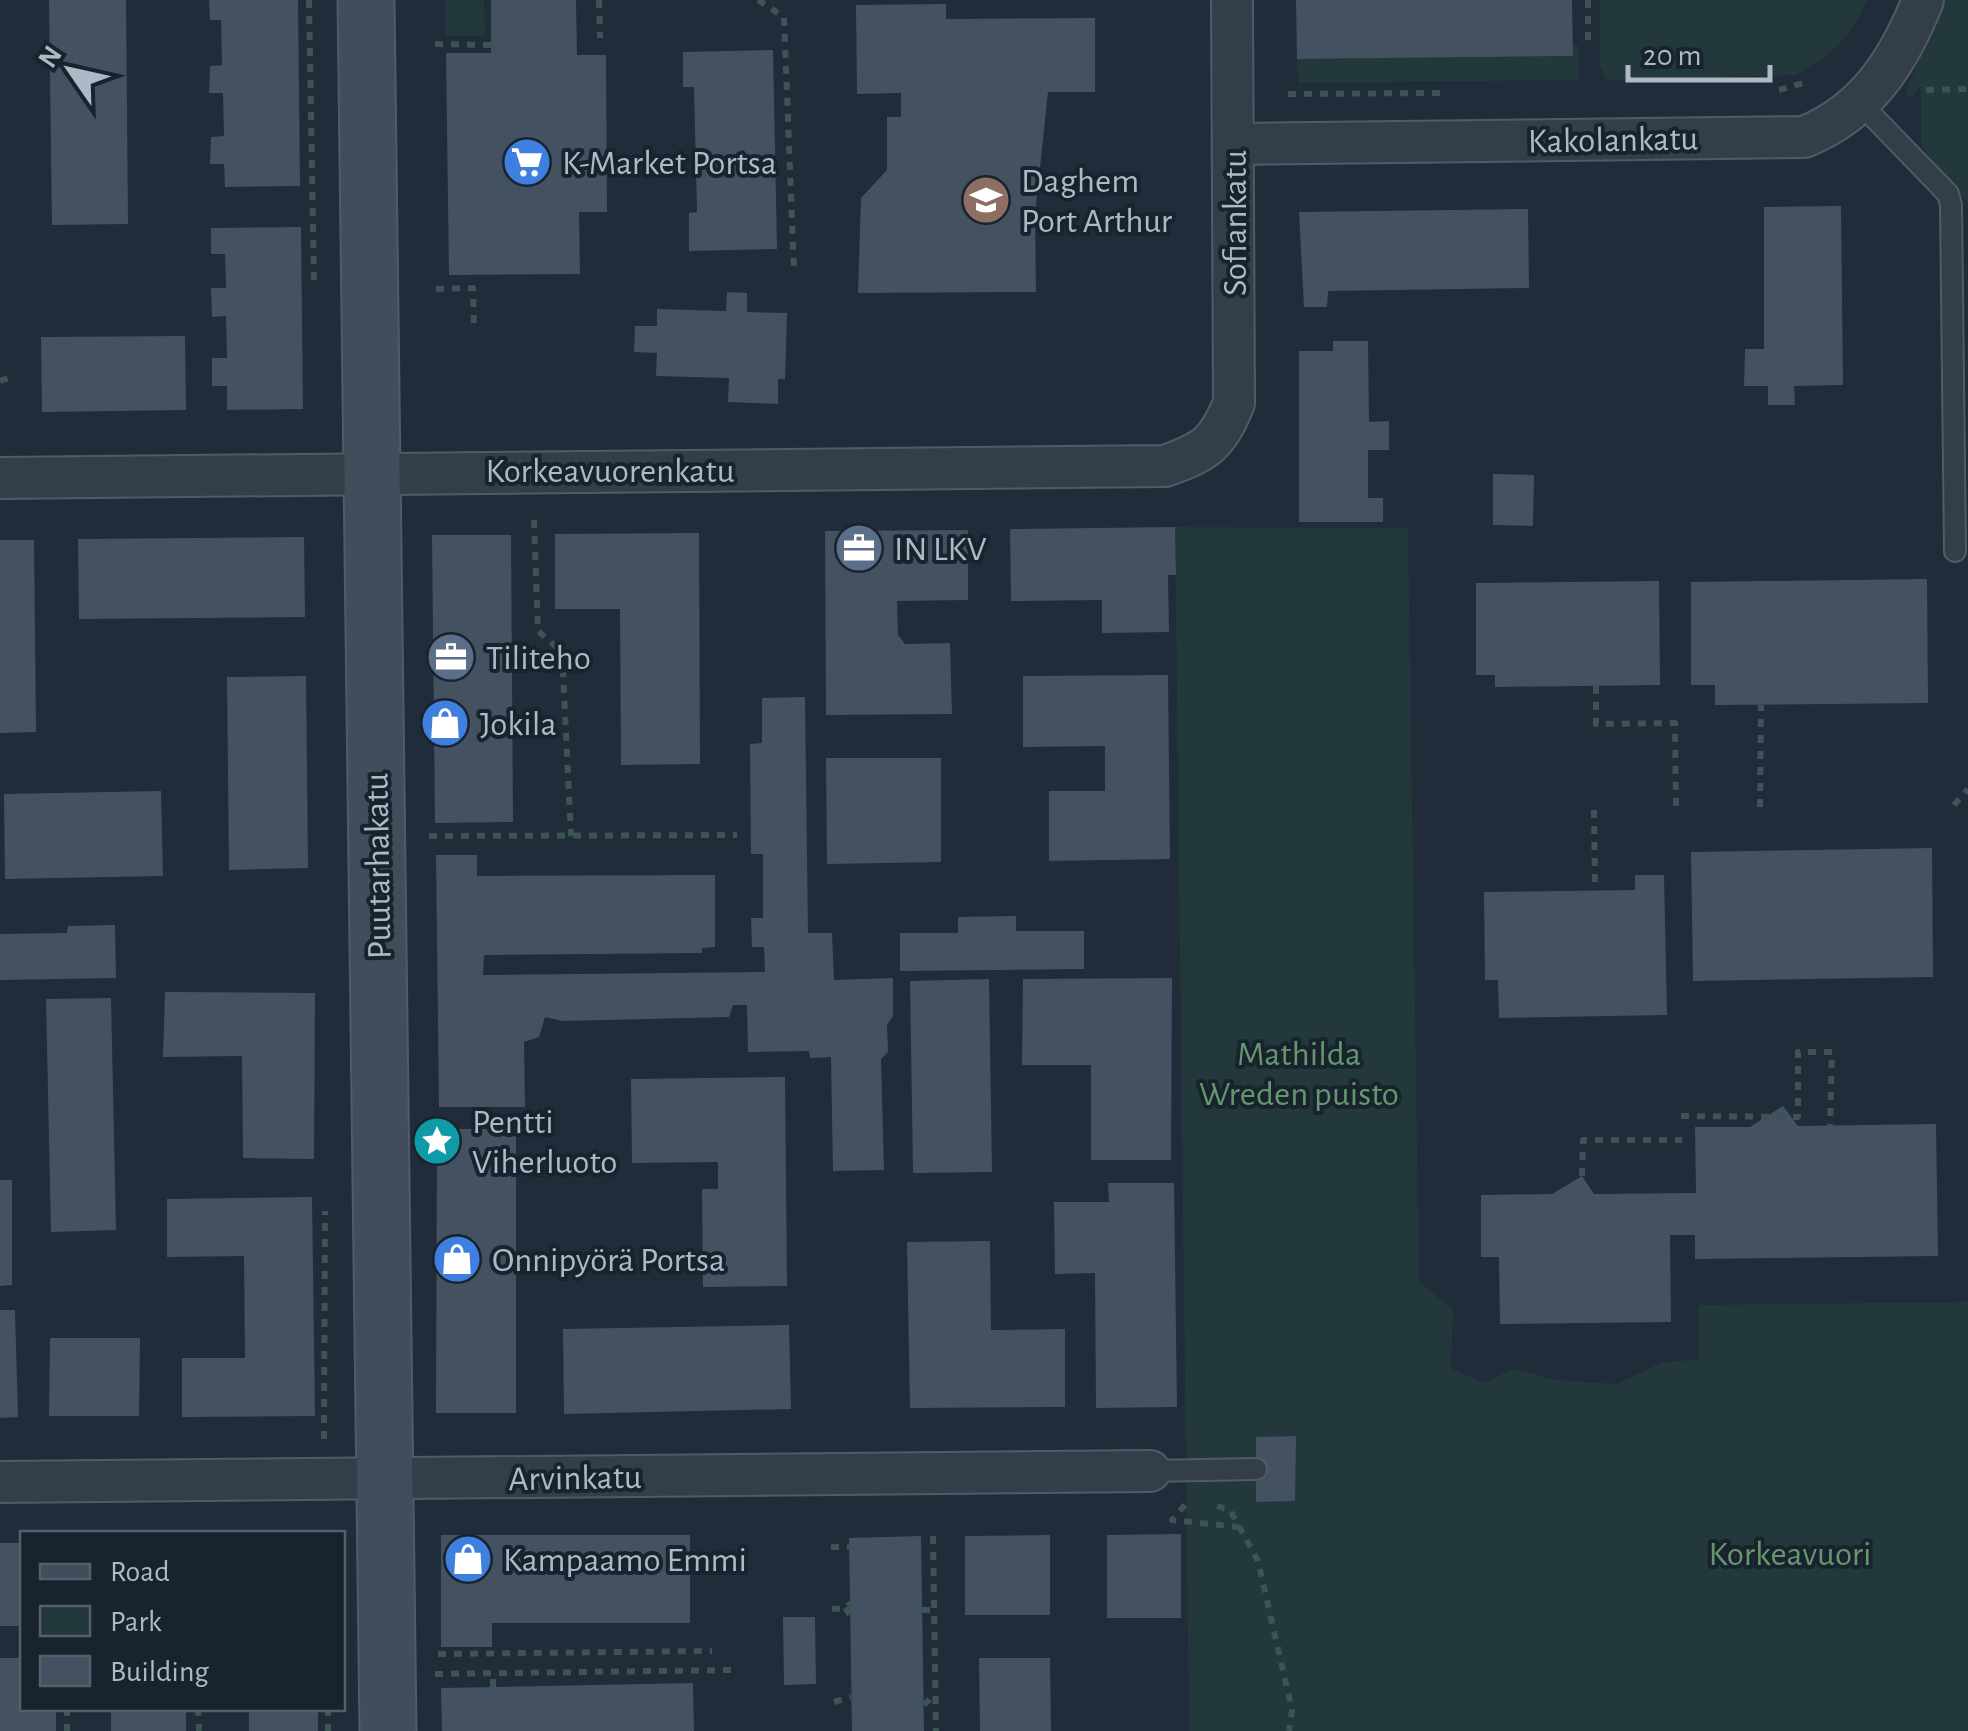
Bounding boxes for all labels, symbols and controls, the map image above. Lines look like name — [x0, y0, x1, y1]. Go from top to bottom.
north arrow — [20, 20, 120, 120]
scale bar — [1628, 20, 1770, 82]
text: N — [34, 41, 68, 73]
text: 20 m — [1643, 41, 1701, 71]
street label: Kakolankatu — [1527, 122, 1699, 159]
supermarket icon: K-Market Portsa — [501, 136, 553, 188]
place label: K-Market Portsa — [562, 146, 777, 181]
street label: Sofiankatu — [1218, 150, 1253, 296]
place label: Daghem Port Arthur — [1021, 164, 1173, 239]
school or university icon: Daghem Port Arthur — [960, 174, 1012, 226]
street label: Korkeavuorenkatu — [485, 454, 735, 489]
office icon: IN LKV — [833, 522, 885, 574]
place label: IN LKV — [894, 532, 987, 567]
office icon: Tiliteho — [425, 631, 477, 683]
place label: Tiliteho — [486, 641, 591, 676]
shop icon: Jokila — [419, 697, 471, 749]
place label: Jokila — [480, 707, 557, 742]
street label: Puutarhakatu — [359, 772, 398, 960]
park label: Mathilda Wreden puisto — [1199, 1037, 1399, 1112]
place label: Pentti Viherluoto — [472, 1105, 617, 1180]
place icon: Pentti Viherluoto — [411, 1115, 463, 1167]
shop icon: Onnipyörä Portsa — [431, 1233, 483, 1285]
place label: Onnipyörä Portsa — [492, 1243, 725, 1278]
street label: Arvinkatu — [508, 1460, 642, 1497]
legend — [20, 1531, 345, 1711]
shop icon: Kampaamo Emmi — [442, 1533, 494, 1585]
park label: Korkeavuori — [1709, 1537, 1872, 1572]
place label: Kampaamo Emmi — [503, 1543, 747, 1578]
text: Road — [110, 1557, 170, 1587]
text: Park — [110, 1607, 162, 1637]
text: Building — [110, 1657, 209, 1687]

